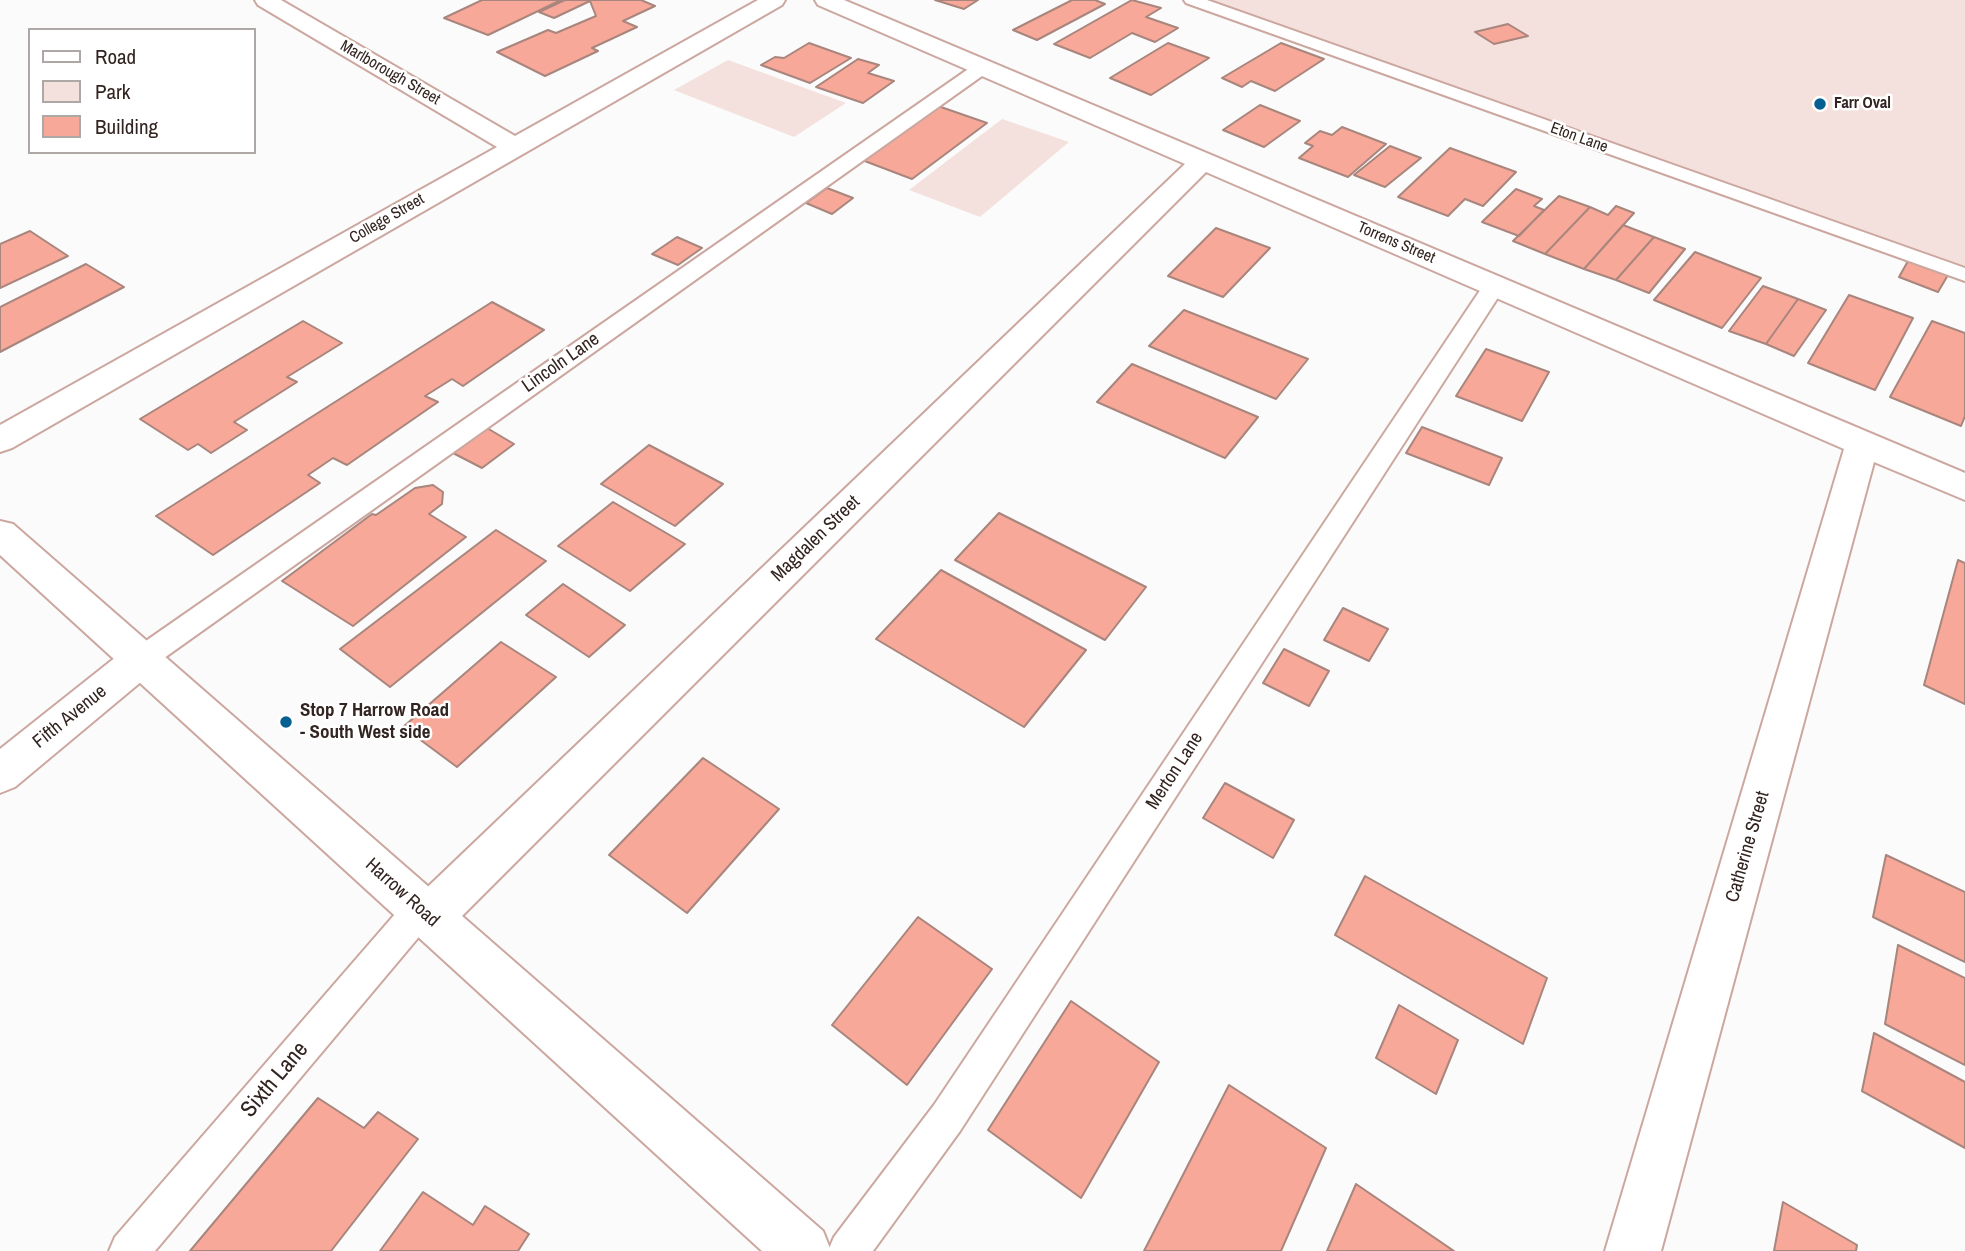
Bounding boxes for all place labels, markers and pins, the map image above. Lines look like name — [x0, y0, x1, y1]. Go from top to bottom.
place label: Farr Oval — [1834, 94, 1891, 114]
marker: Farr Oval — [1812, 96, 1828, 112]
place label: Stop 7 Harrow Road - South West side — [300, 700, 449, 744]
marker: Stop 7 Harrow Road - South West side — [278, 714, 294, 730]

